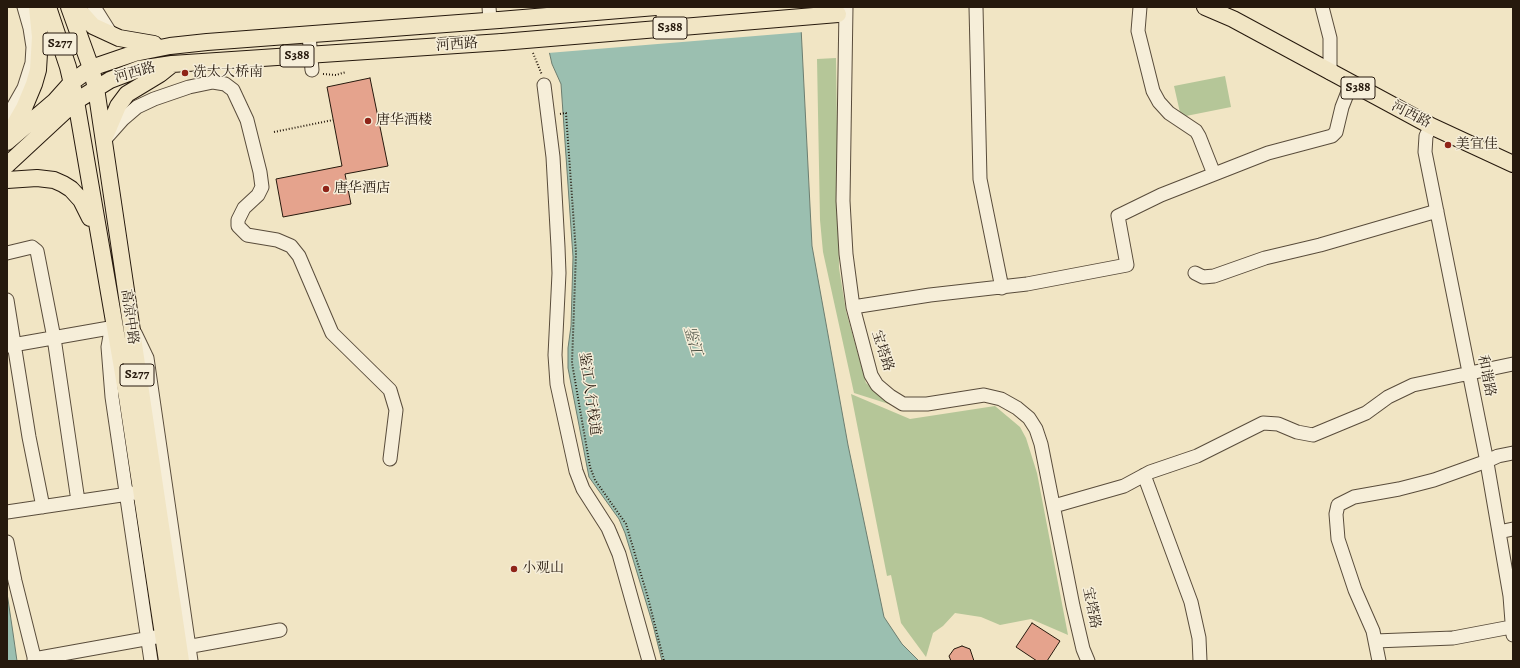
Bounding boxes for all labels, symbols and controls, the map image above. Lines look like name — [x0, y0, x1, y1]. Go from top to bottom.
road number: S388 — [653, 17, 687, 39]
road number: S277 — [43, 33, 77, 55]
street label: 河西路 — [435, 35, 479, 55]
road number: S388 — [280, 45, 314, 67]
street label: 河西路 — [112, 59, 158, 87]
place label: 冼太大桥南 — [193, 65, 263, 81]
marker: 冼太大桥南 — [180, 68, 190, 78]
road number: S388 — [1341, 77, 1375, 99]
street label: 河西路 — [1388, 98, 1434, 132]
place label: 唐华酒楼 — [376, 113, 432, 129]
marker: 唐华酒楼 — [363, 116, 373, 126]
place label: 美宜佳 — [1456, 137, 1498, 153]
marker: 美宜佳 — [1443, 140, 1453, 150]
place label: 唐华酒店 — [334, 181, 390, 197]
marker: 唐华酒店 — [321, 184, 331, 194]
street label: 高凉中路 — [117, 288, 141, 346]
water label: 鉴江 — [679, 324, 705, 358]
street label: 宝塔路 — [868, 328, 896, 374]
street label: 鉴江人行栈道 — [575, 351, 603, 437]
street label: 和谐路 — [1474, 354, 1498, 398]
road number: S277 — [120, 364, 154, 386]
place label: 小观山 — [522, 561, 564, 577]
marker: 小观山 — [509, 564, 519, 574]
street label: 宝塔路 — [1079, 586, 1103, 630]

